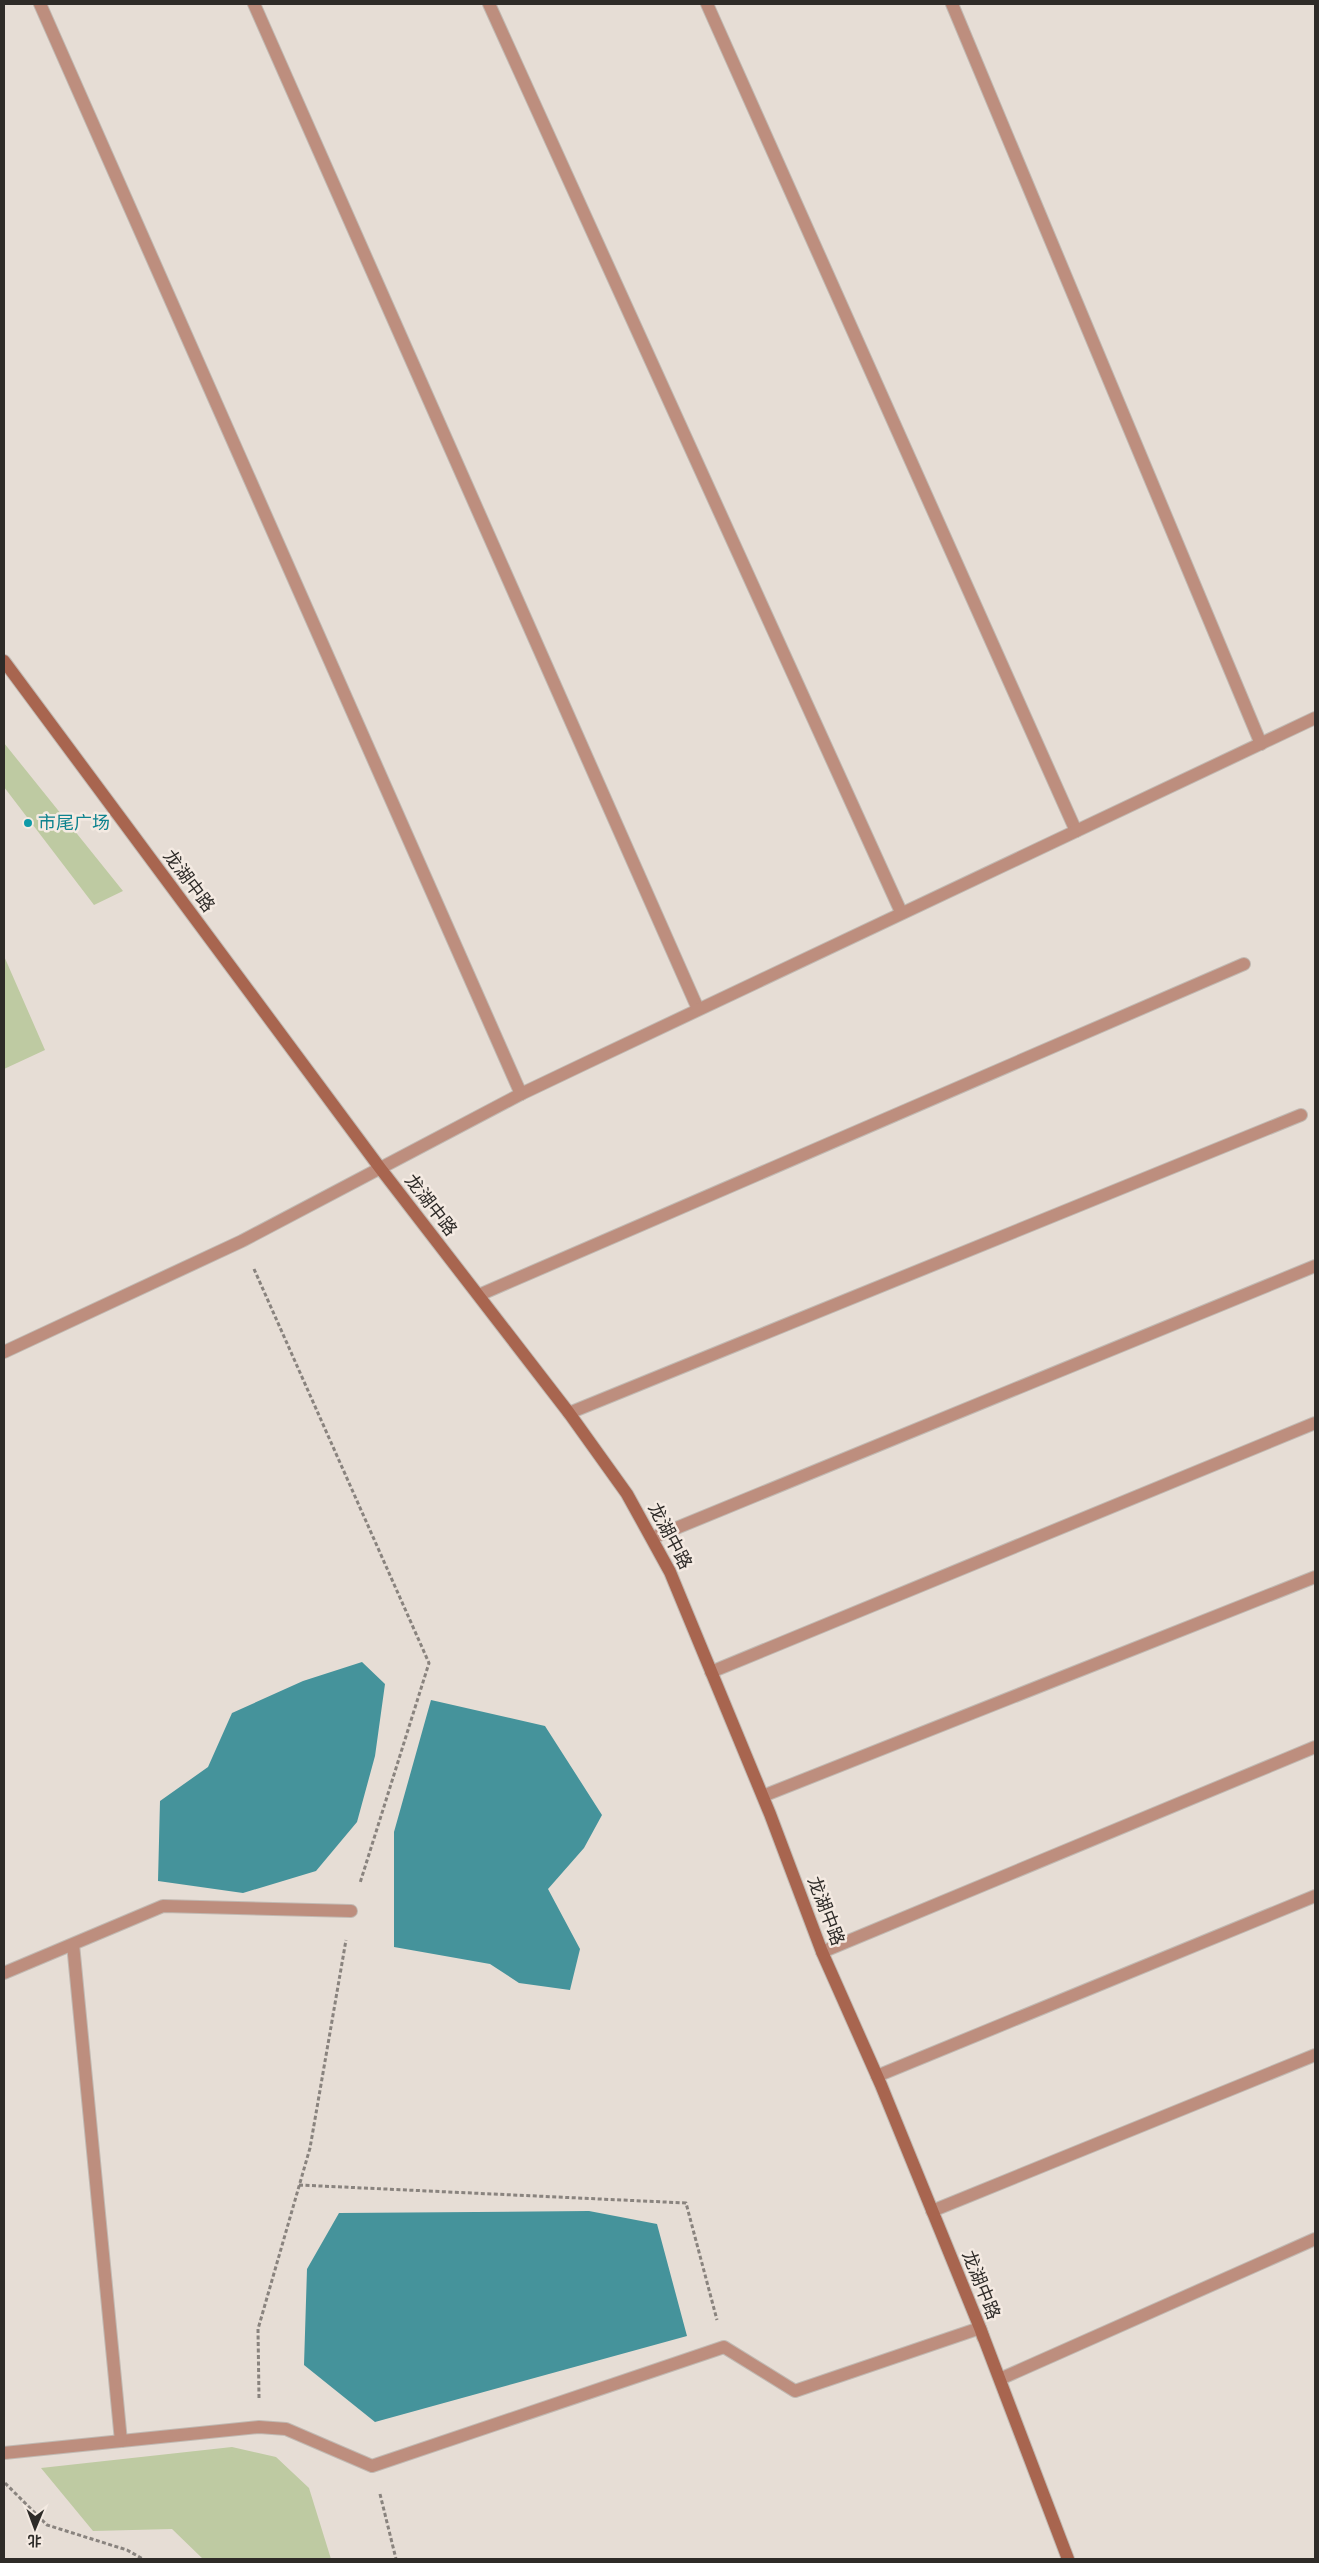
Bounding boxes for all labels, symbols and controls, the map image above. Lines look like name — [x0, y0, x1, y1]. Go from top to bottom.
place label: 市尾广场 — [38, 812, 110, 833]
marker: 市尾广场 — [22, 817, 34, 829]
street label: 龙湖中路 — [159, 846, 219, 916]
street label: 龙湖中路 — [401, 1170, 462, 1240]
street label: 龙湖中路 — [644, 1499, 697, 1572]
street label: 龙湖中路 — [804, 1873, 849, 1948]
street label: 龙湖中路 — [958, 2248, 1005, 2322]
north arrow — [10, 2503, 60, 2553]
text: 北 — [28, 2533, 42, 2549]

